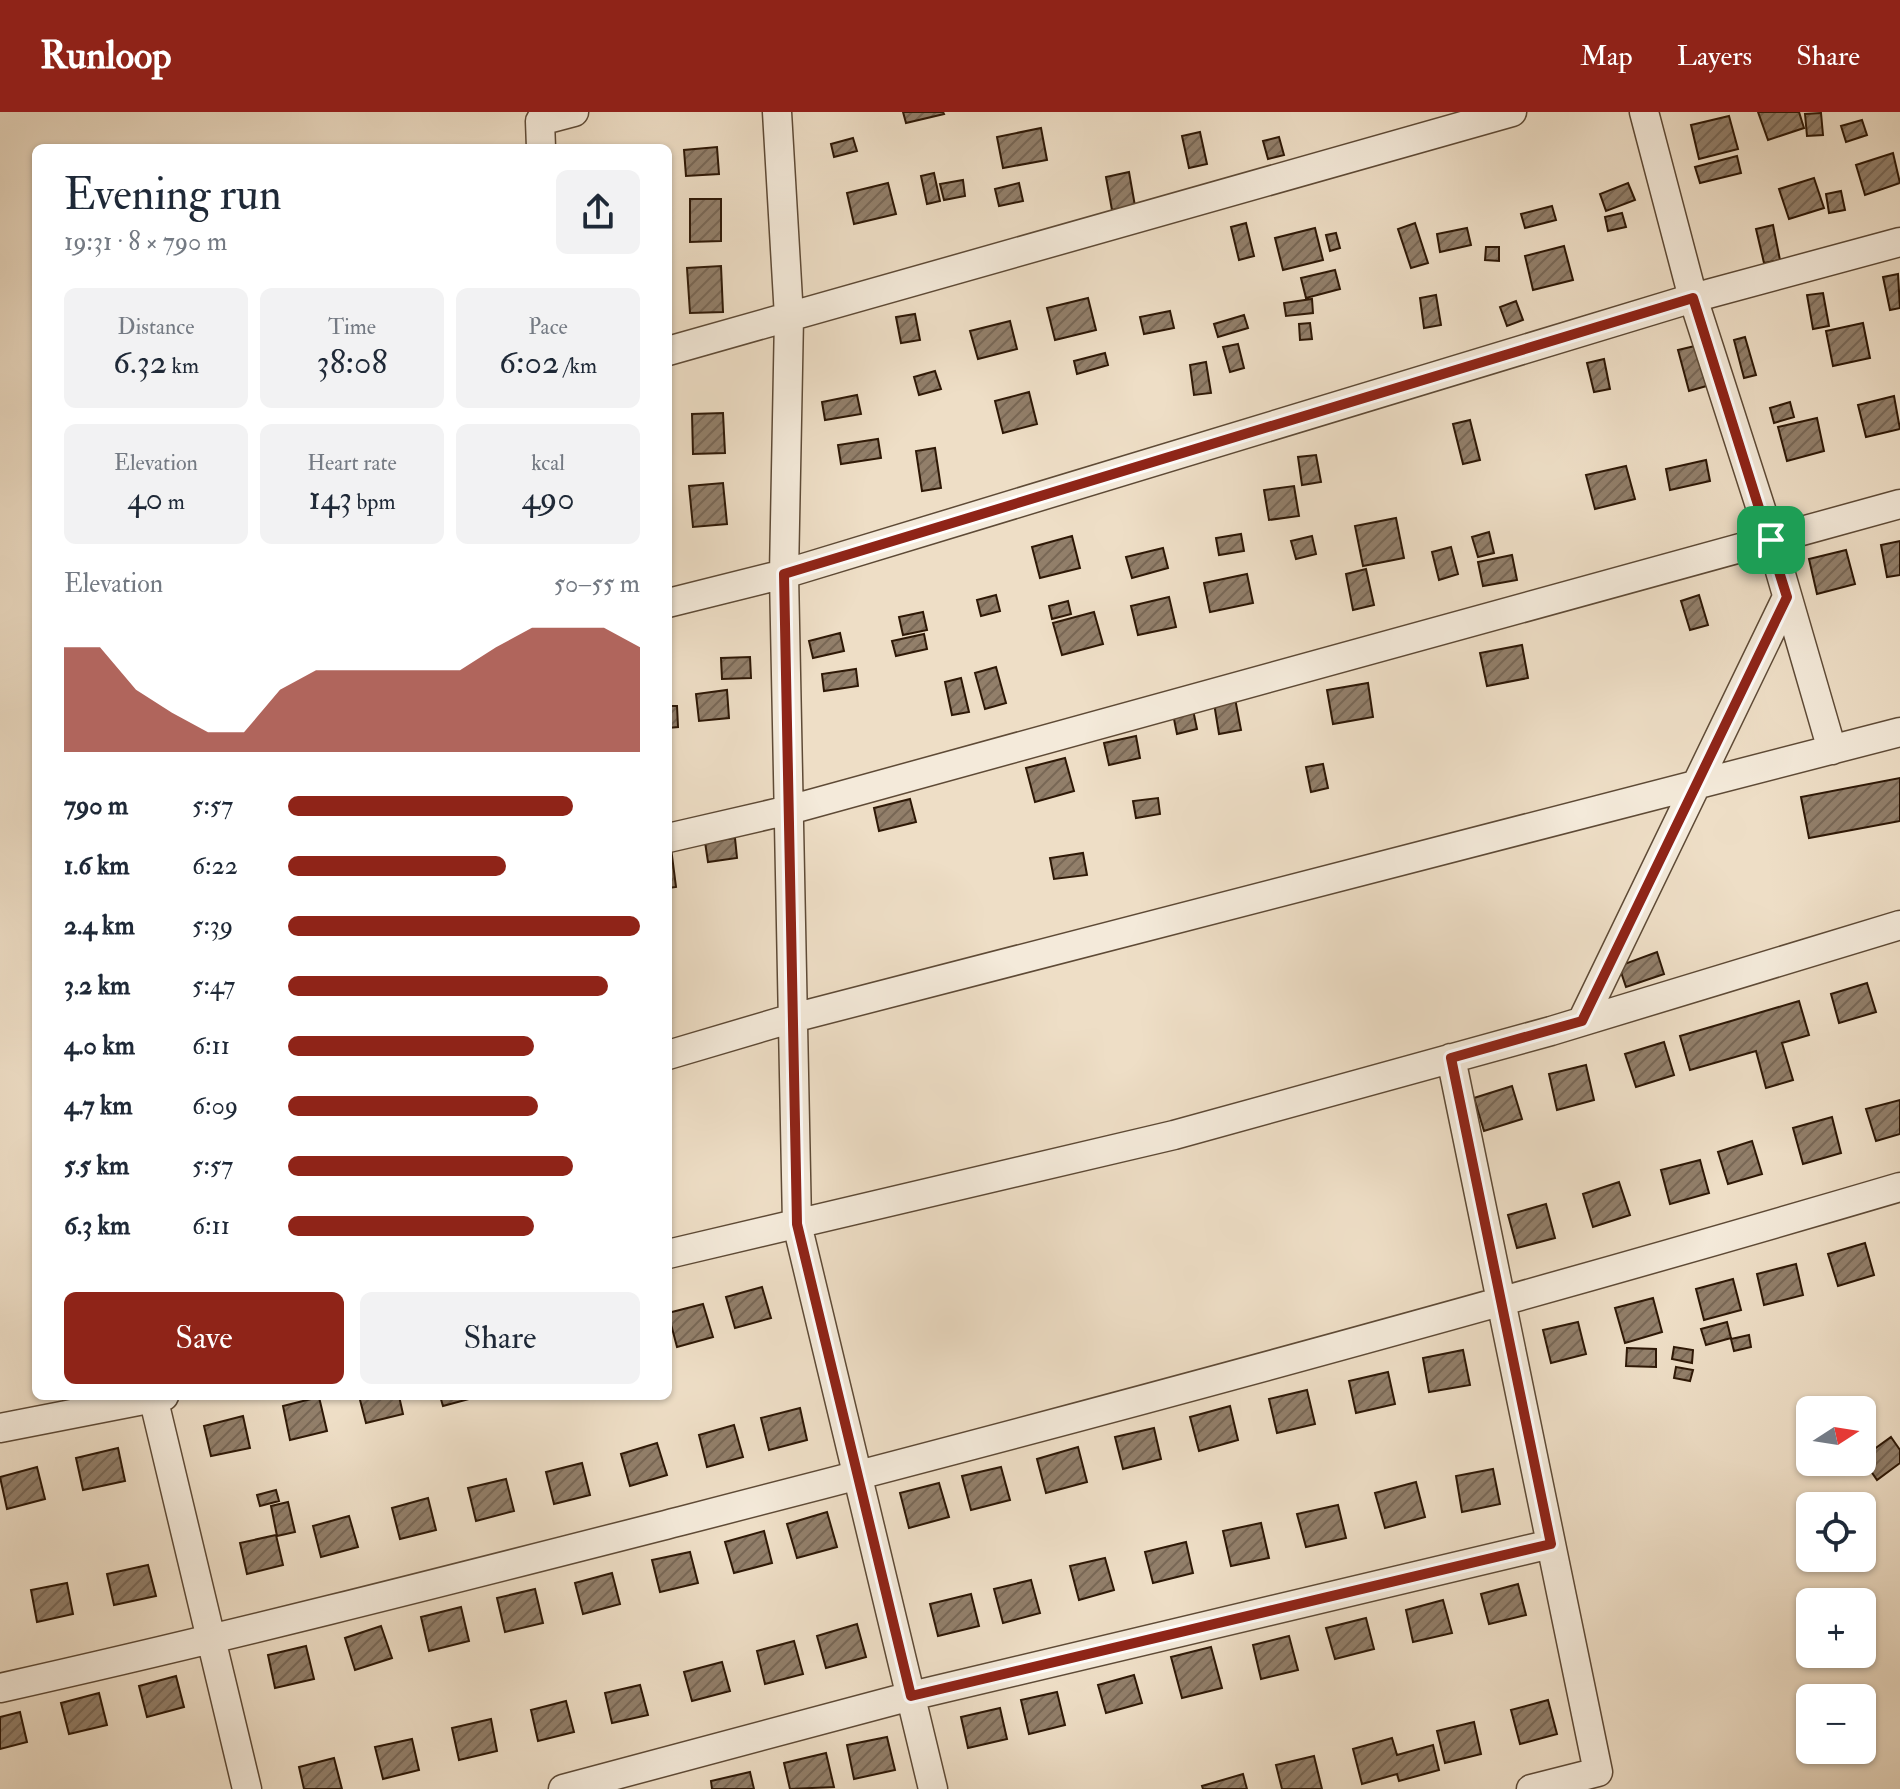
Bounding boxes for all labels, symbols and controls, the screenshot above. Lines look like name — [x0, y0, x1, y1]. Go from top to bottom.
text: Runloop — [40, 32, 171, 80]
text: Map — [1580, 39, 1633, 74]
text: Layers — [1677, 39, 1752, 74]
text: Share — [1796, 39, 1860, 74]
text: Evening run — [64, 168, 282, 223]
button: share — [556, 170, 640, 254]
text: 19:31 · 8 × 790 m — [64, 226, 227, 258]
text: Distance — [118, 313, 194, 341]
text: Time — [328, 313, 376, 341]
text: Pace — [528, 313, 568, 341]
text: 6.32 — [113, 341, 167, 384]
text: 38:08 — [317, 341, 387, 384]
text: 6:02 — [499, 341, 559, 384]
text: km — [167, 352, 199, 380]
text: /km — [559, 352, 597, 380]
text: Elevation — [114, 449, 198, 477]
text: Heart rate — [307, 449, 397, 477]
text: kcal — [531, 449, 565, 477]
text: 40 — [127, 477, 163, 520]
text: 143 — [308, 477, 352, 520]
text: 490 — [521, 477, 575, 520]
text: m — [163, 488, 185, 516]
text: bpm — [352, 488, 396, 516]
pin — [1737, 506, 1805, 574]
icon: arrive — [1749, 518, 1793, 562]
text: Elevation — [64, 568, 163, 600]
text: 50–55 m — [554, 568, 640, 600]
text: 790 m — [64, 790, 128, 822]
text: 5:57 — [192, 790, 233, 822]
text: 1.6 km — [64, 850, 129, 882]
text: 6:22 — [192, 850, 238, 882]
text: 2.4 km — [64, 910, 135, 942]
text: 5:39 — [192, 910, 233, 942]
text: 3.2 km — [64, 970, 130, 1002]
text: 5:47 — [192, 970, 235, 1002]
text: 4.0 km — [64, 1030, 135, 1062]
text: 6:11 — [192, 1030, 230, 1062]
text: 4.7 km — [64, 1090, 133, 1122]
text: 6:09 — [192, 1090, 238, 1122]
text: 5.5 km — [64, 1150, 129, 1182]
text: 5:57 — [192, 1150, 233, 1182]
text: 6.3 km — [64, 1210, 130, 1242]
text: 6:11 — [192, 1210, 230, 1242]
button: Save — [64, 1292, 344, 1384]
button: Share — [360, 1292, 640, 1384]
north arrow — [1796, 1396, 1876, 1476]
map controls — [1796, 1396, 1876, 1764]
button: locate — [1796, 1492, 1876, 1572]
button: + — [1796, 1588, 1876, 1668]
button: − — [1796, 1684, 1876, 1764]

